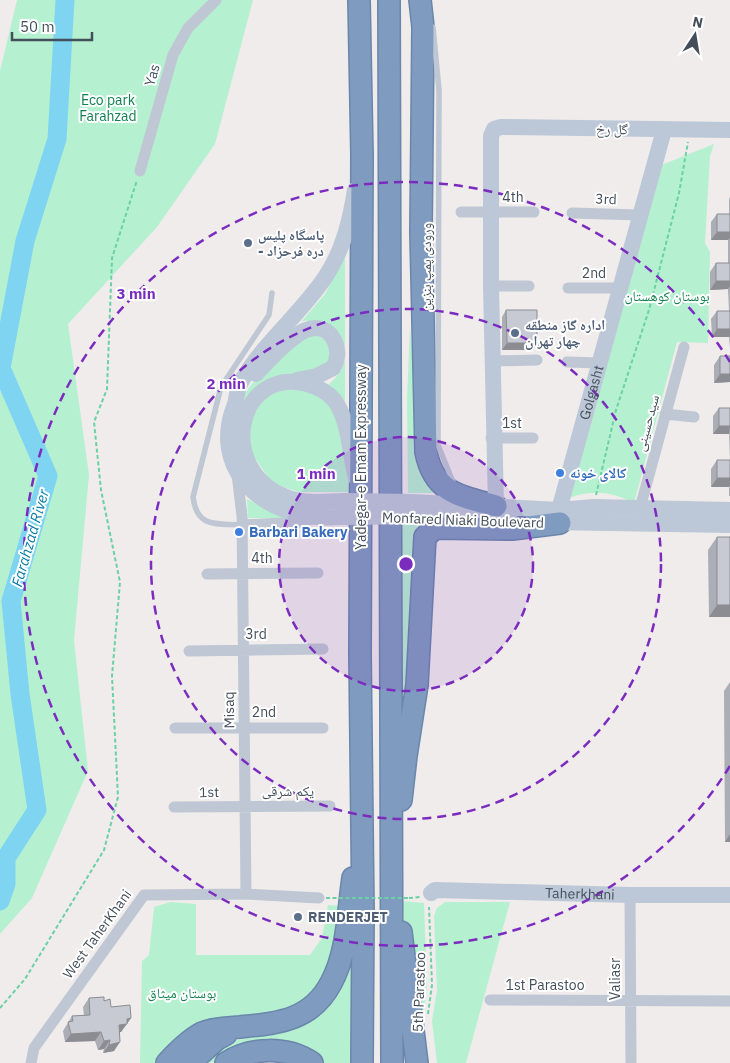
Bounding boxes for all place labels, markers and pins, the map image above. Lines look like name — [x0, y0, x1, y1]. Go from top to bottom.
place label: پاسگاه پلیس - دره فرحزاد — [258, 226, 324, 260]
marker: پاسگاه پلیس - دره فرحزاد — [242, 237, 254, 249]
place label: اداره گاز منطقه چهار تهران — [525, 316, 605, 350]
marker: اداره گاز منطقه چهار تهران — [509, 327, 521, 339]
place label: کالای خونه — [570, 464, 626, 482]
marker: کالای خونه — [554, 467, 566, 479]
place label: Barbari Bakery — [249, 523, 348, 541]
marker: Barbari Bakery — [233, 526, 245, 538]
centre of rings — [397, 555, 415, 573]
place label: RENDERJET — [308, 908, 388, 926]
marker: RENDERJET — [292, 911, 304, 923]

